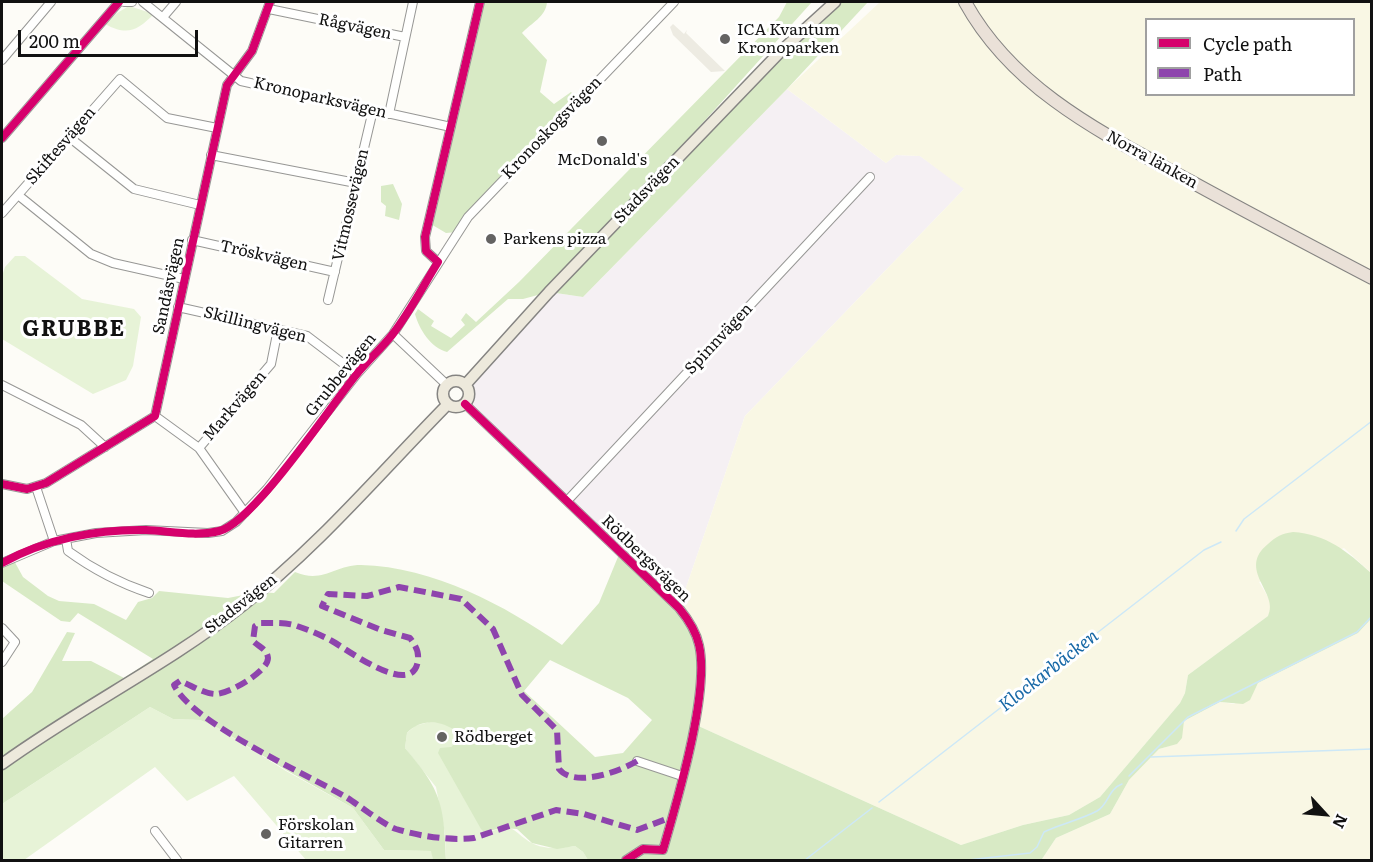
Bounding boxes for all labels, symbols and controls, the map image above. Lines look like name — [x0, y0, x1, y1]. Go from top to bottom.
street label: Rågvägen — [317, 10, 393, 44]
scale bar — [21, 18, 201, 56]
legend — [1145, 18, 1355, 96]
place label: ICA Kvantum Kronoparken — [737, 20, 840, 58]
text: 200 m — [29, 27, 80, 54]
text: Cycle path — [1203, 30, 1292, 57]
marker: ICA Kvantum Kronoparken — [718, 32, 732, 46]
text: Path — [1203, 60, 1242, 87]
street label: Kronoparksvägen — [252, 73, 388, 123]
street label: Kronoskogsvägen — [498, 73, 606, 183]
street label: Skiftesvägen — [22, 103, 100, 189]
street label: Norra länken — [1103, 127, 1201, 193]
marker: McDonald's — [595, 134, 609, 148]
street label: Vitmossevägen — [329, 147, 373, 263]
place label: McDonald's — [557, 150, 647, 170]
street label: Stadsvägen — [610, 152, 684, 228]
place label: Parkens pizza — [503, 229, 606, 249]
marker: Parkens pizza — [484, 232, 498, 246]
street label: Sandåsvägen — [149, 236, 189, 336]
street label: Tröskvägen — [218, 237, 310, 275]
street label: Spinnvägen — [681, 299, 757, 379]
street label: Skillingvägen — [202, 303, 308, 347]
district label: GRUBBE — [22, 317, 126, 343]
street label: Grubbevägen — [302, 329, 380, 421]
street label: Markvägen — [199, 367, 271, 445]
street label: Rödbergsvägen — [597, 512, 695, 606]
street label: Stadsvägen — [201, 570, 281, 638]
water label: Klockarbäcken — [995, 626, 1103, 716]
place label: Rödberget — [454, 727, 533, 747]
marker: Rödberget — [435, 730, 449, 744]
north arrow — [1295, 784, 1355, 844]
text: N — [1327, 811, 1355, 833]
place label: Förskolan Gitarren — [278, 815, 354, 853]
marker: Förskolan Gitarren — [259, 827, 273, 841]

